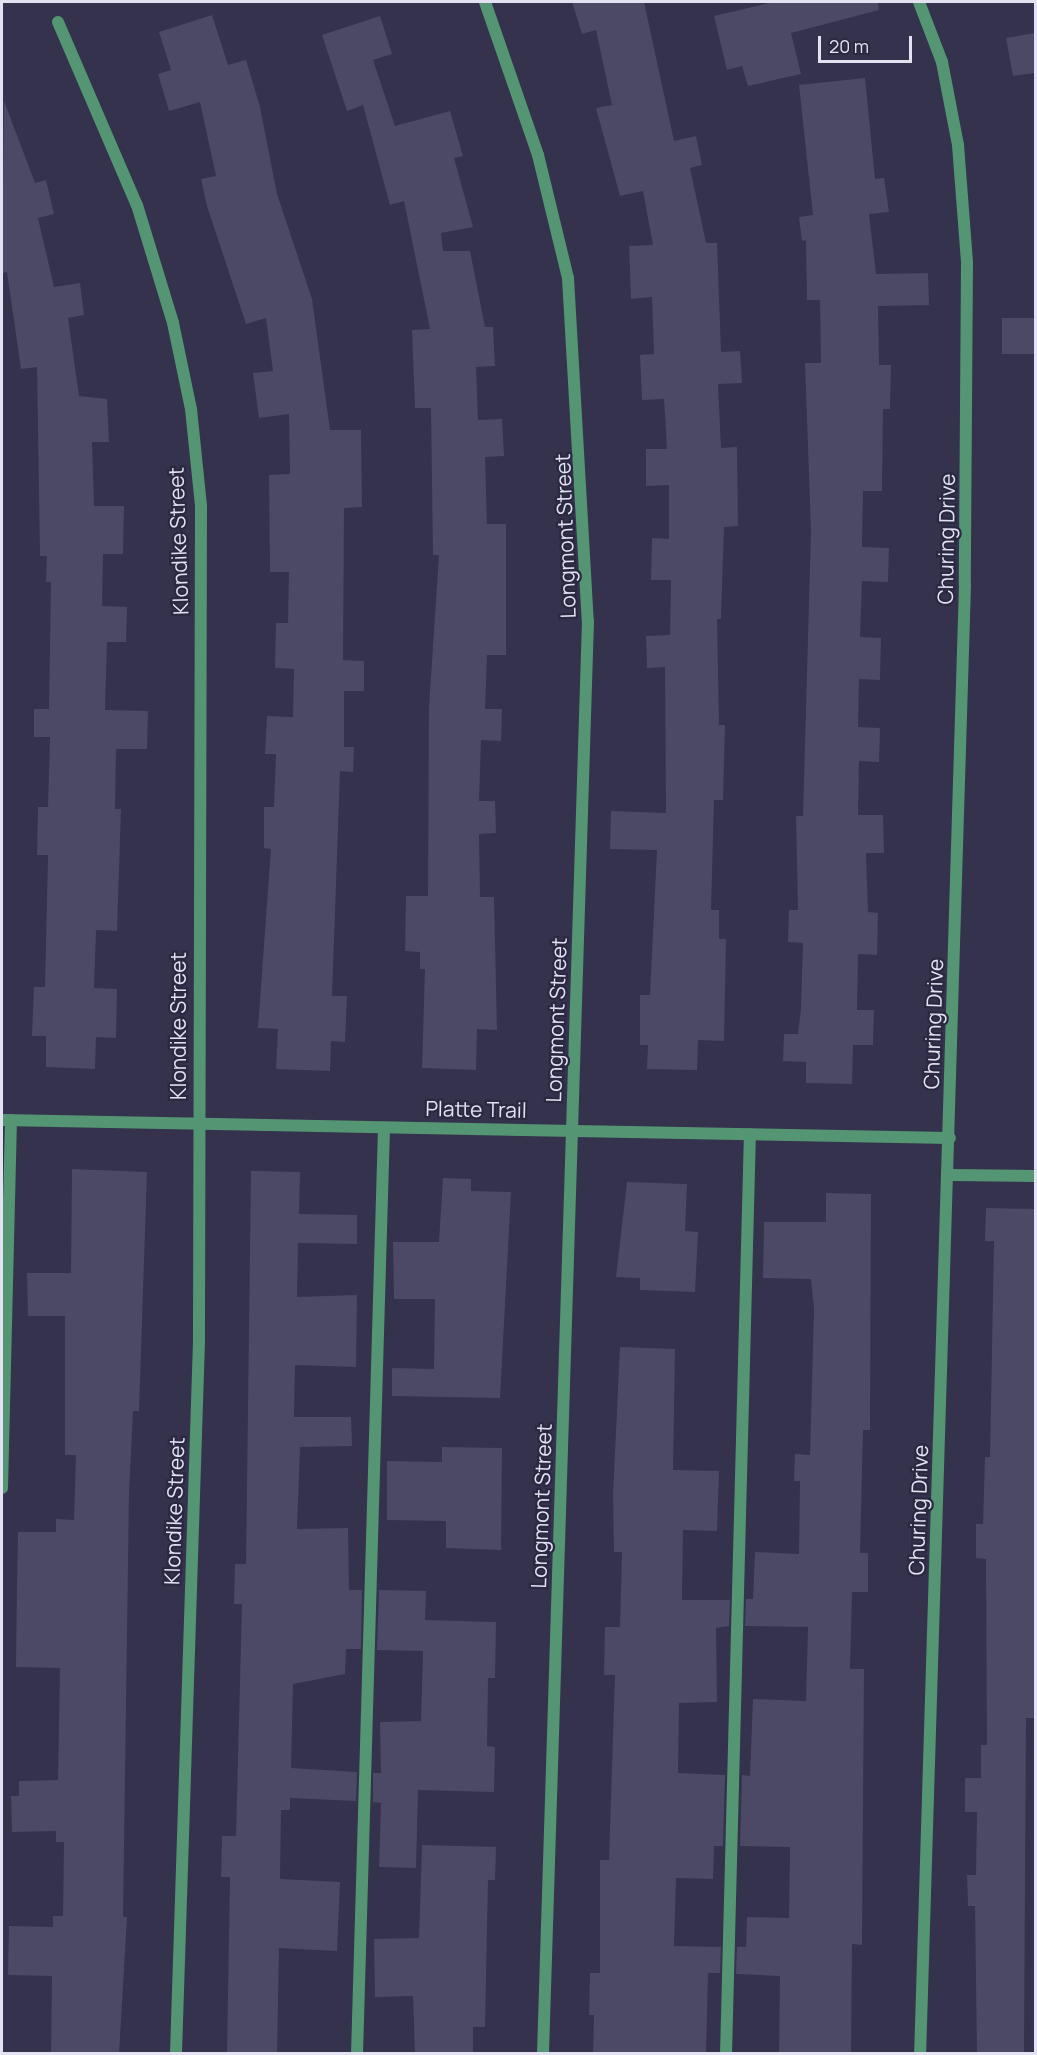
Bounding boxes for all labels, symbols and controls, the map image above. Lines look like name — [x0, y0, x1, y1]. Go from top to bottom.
scale bar — [821, 24, 916, 62]
text: 20 m — [829, 34, 869, 58]
street label: Longmont Street — [550, 453, 580, 619]
street label: Klondike Street — [163, 467, 193, 615]
street label: Churing Drive — [932, 473, 960, 605]
street label: Longmont Street — [541, 937, 571, 1103]
street label: Klondike Street — [165, 952, 191, 1100]
street label: Churing Drive — [918, 958, 948, 1090]
street label: Platte Trail — [425, 1096, 527, 1122]
street label: Longmont Street — [526, 1423, 556, 1589]
street label: Klondike Street — [159, 1437, 189, 1585]
street label: Churing Drive — [903, 1444, 933, 1576]

